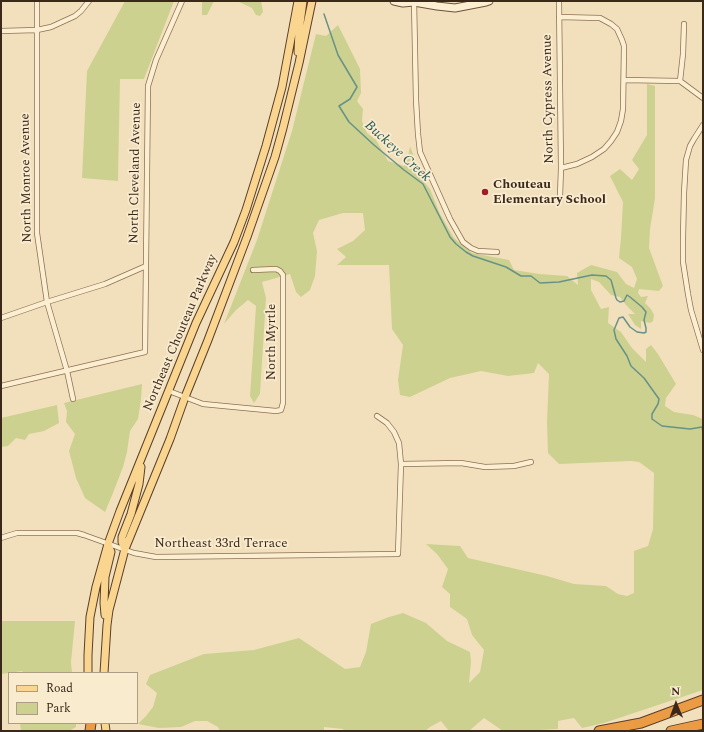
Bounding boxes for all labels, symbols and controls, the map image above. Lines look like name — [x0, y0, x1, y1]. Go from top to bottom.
street label: North Cypress Avenue — [540, 34, 558, 164]
street label: North Cleveland Avenue — [127, 102, 145, 244]
street label: North Monroe Avenue — [18, 113, 36, 243]
water label: Buckeye Creek — [360, 118, 434, 186]
place label: Chouteau Elementary School — [493, 177, 606, 208]
marker: Chouteau Elementary School — [480, 187, 490, 197]
street label: Northeast Chouteau Parkway — [141, 252, 221, 414]
street label: North Myrtle — [264, 304, 280, 380]
street label: Northeast 33rd Terrace — [154, 536, 288, 552]
legend — [8, 672, 138, 724]
text: Road — [46, 679, 73, 698]
text: N — [671, 683, 680, 700]
north arrow — [656, 684, 696, 724]
text: Park — [46, 699, 71, 718]

